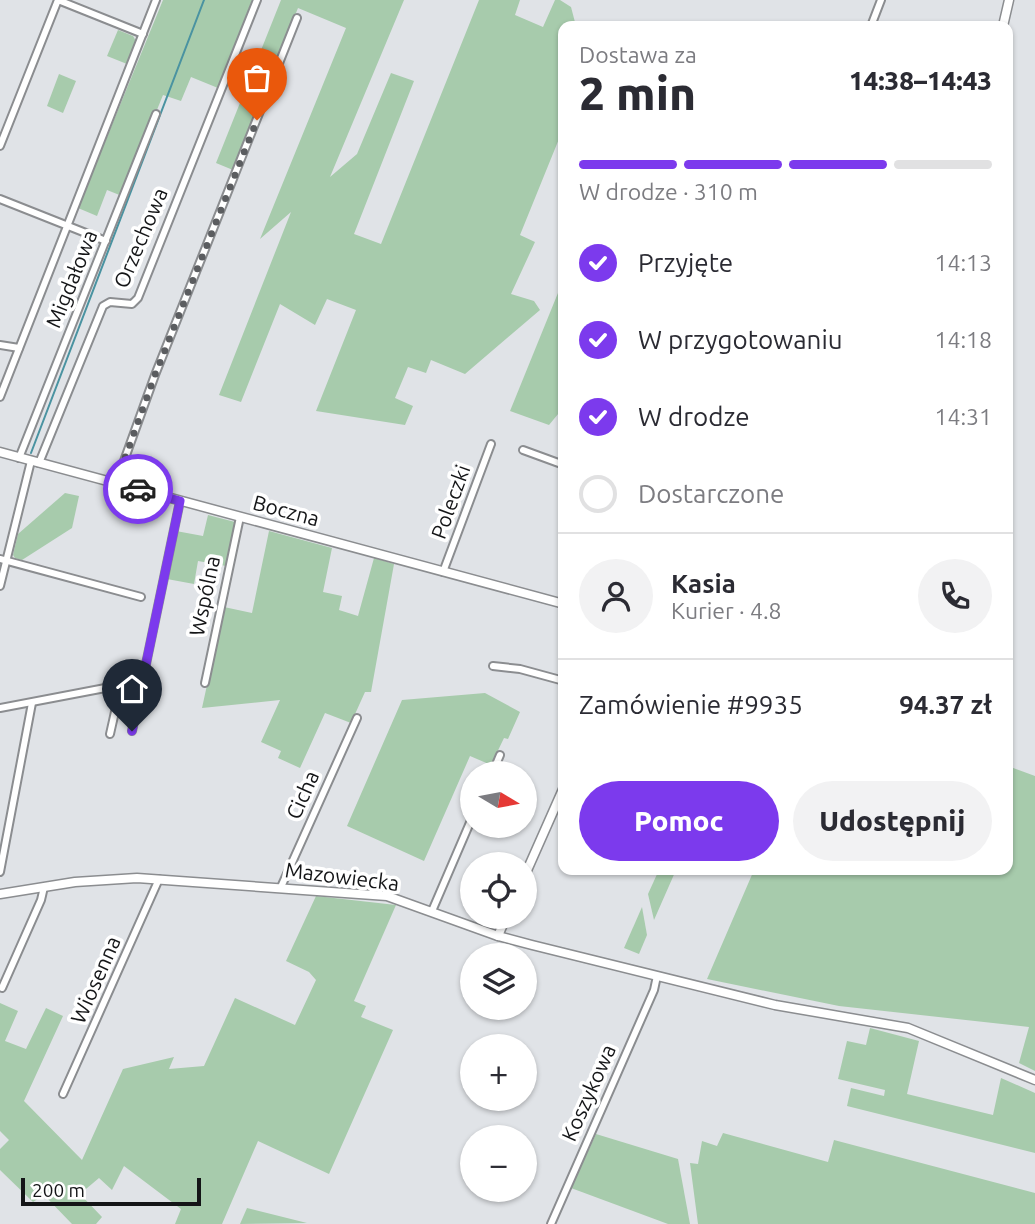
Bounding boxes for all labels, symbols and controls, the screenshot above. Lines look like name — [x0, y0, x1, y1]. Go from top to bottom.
text: Dostawa za — [579, 42, 697, 67]
pin — [227, 48, 287, 120]
icon: bag — [238, 59, 276, 97]
text: 14:38–14:43 — [849, 66, 992, 95]
text: 2 min — [579, 67, 696, 119]
text: W drodze · 310 m — [579, 179, 758, 204]
street label: Orzechowa — [108, 184, 172, 291]
street label: Migdałowa — [41, 226, 102, 331]
icon: check — [579, 244, 617, 282]
text: Przyjęte — [638, 248, 733, 277]
text: 14:13 — [934, 250, 992, 275]
icon: check — [579, 321, 617, 359]
text: W przygotowaniu — [638, 325, 843, 354]
text: 14:18 — [934, 327, 992, 352]
icon: check — [579, 398, 617, 436]
text: W drodze — [638, 402, 750, 431]
text: 14:31 — [934, 404, 992, 429]
courier — [103, 454, 173, 524]
street label: Poleczki — [426, 461, 474, 542]
icon: car — [119, 470, 157, 508]
text: Dostarczone — [638, 479, 784, 508]
street label: Boczna — [250, 490, 322, 530]
street label: Wspólna — [184, 554, 224, 638]
button: person — [579, 559, 653, 633]
button: phone — [918, 559, 992, 633]
text: Kasia — [671, 569, 736, 598]
text: Kurier · 4.8 — [671, 598, 782, 623]
pin — [102, 659, 162, 731]
icon: home — [113, 670, 151, 708]
text: Zamówienie #9935 — [579, 690, 803, 719]
text: 94.37 zł — [899, 690, 992, 719]
north arrow — [460, 761, 537, 838]
map controls — [460, 761, 537, 1202]
street label: Cicha — [281, 767, 323, 823]
button: Pomoc — [579, 781, 779, 861]
button: Udostępnij — [793, 781, 992, 861]
button: locate — [460, 852, 537, 929]
street label: Mazowiecka — [284, 857, 401, 895]
street label: Wiosenna — [65, 932, 125, 1027]
button: layers — [460, 943, 537, 1020]
button: + — [460, 1034, 537, 1111]
street label: Koszykowa — [556, 1041, 620, 1145]
button: − — [460, 1125, 537, 1202]
scale bar — [21, 1175, 201, 1207]
text: 200 m — [32, 1179, 85, 1201]

